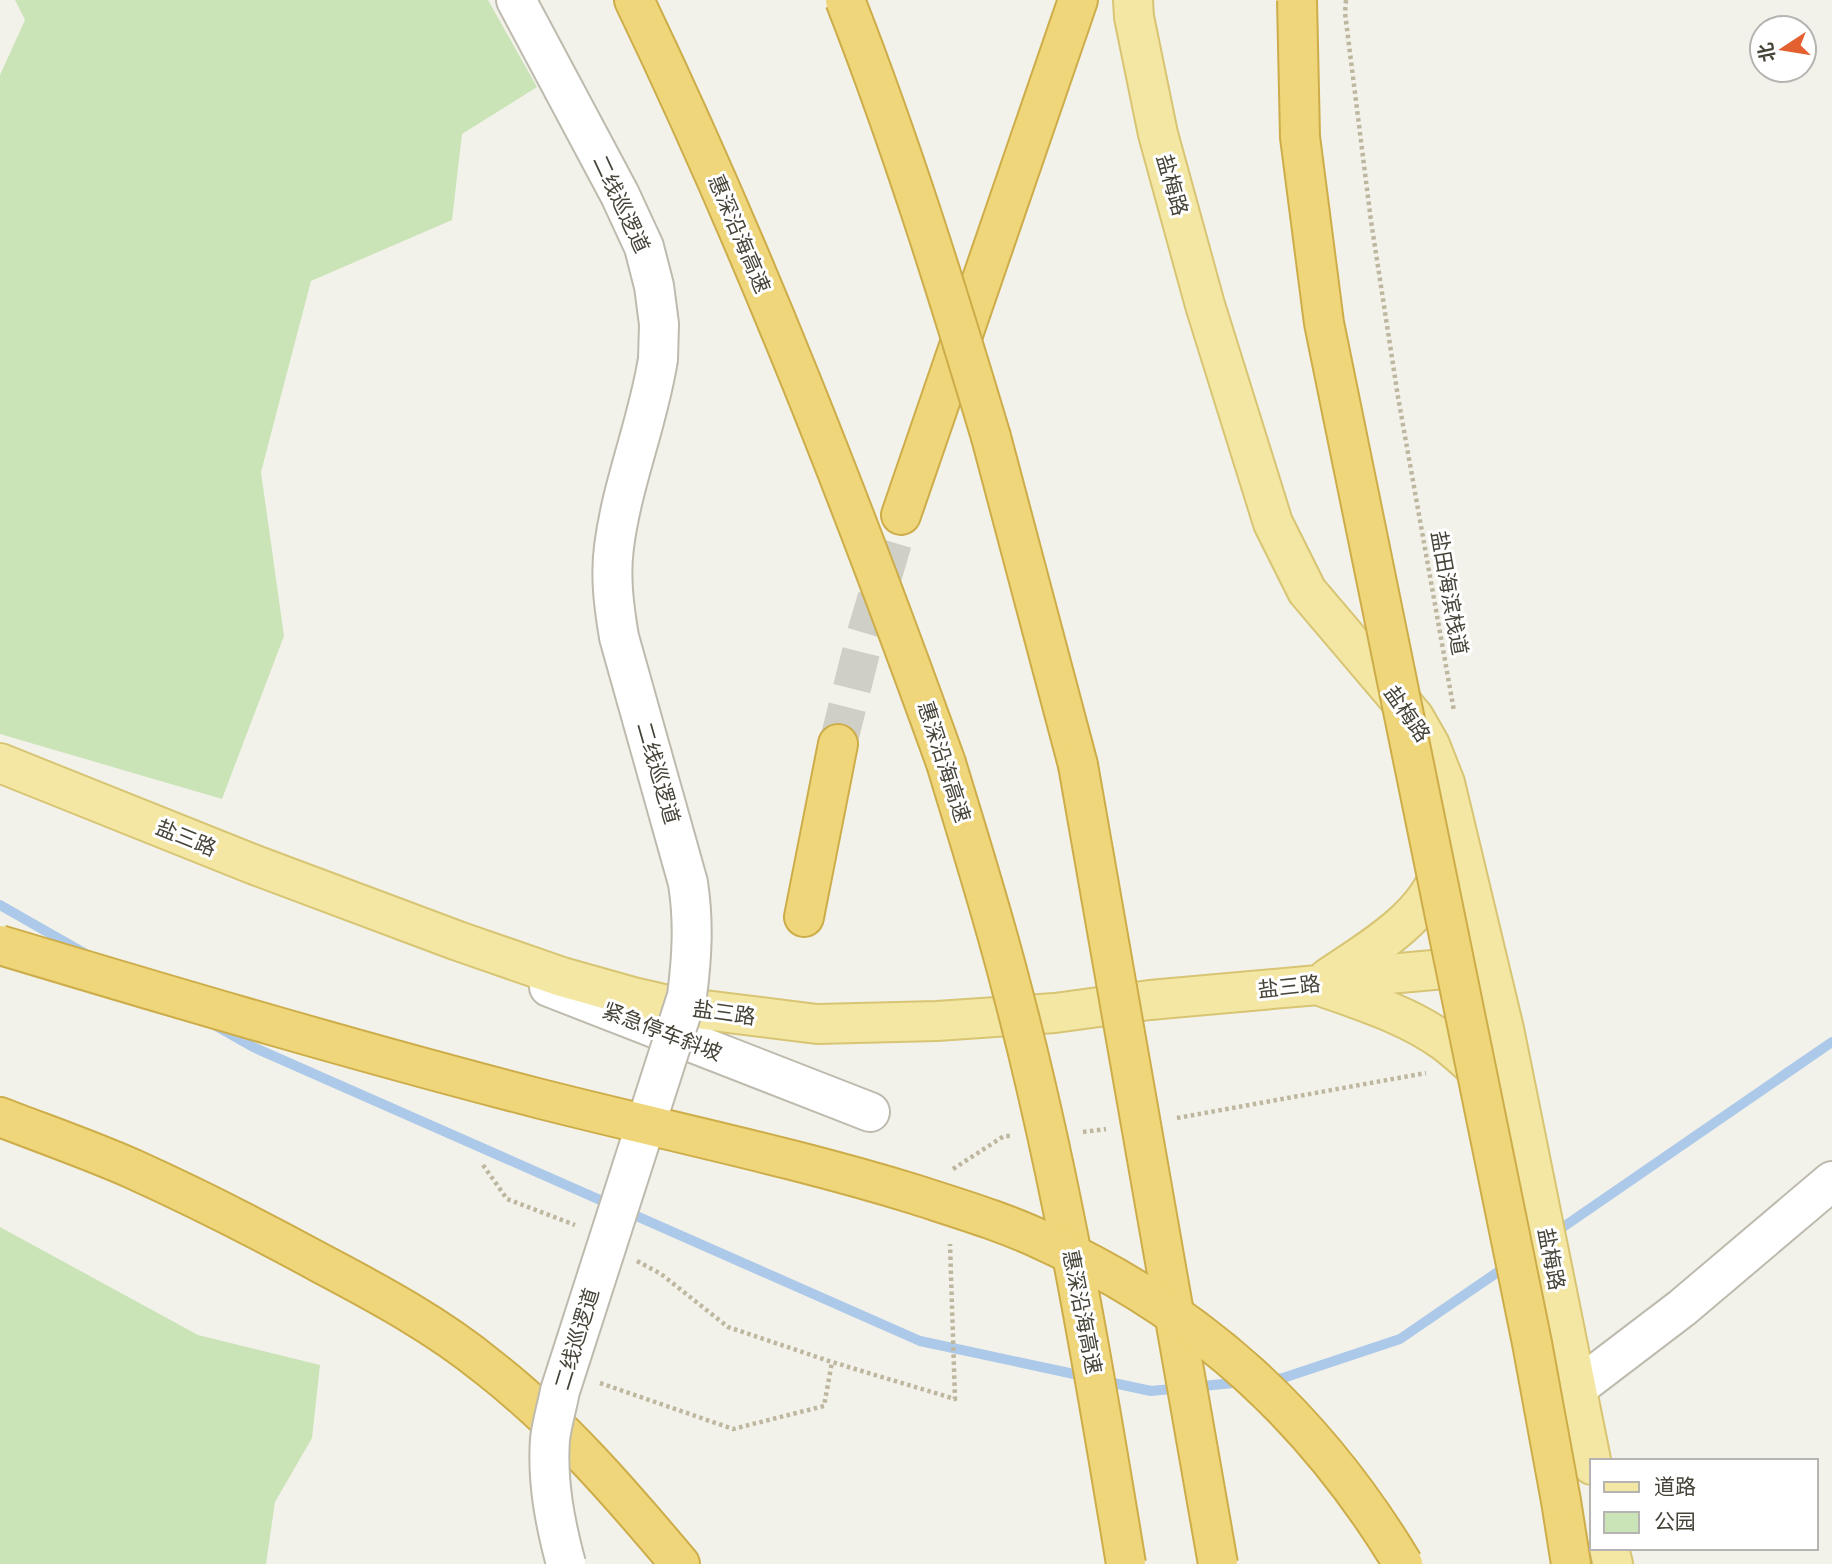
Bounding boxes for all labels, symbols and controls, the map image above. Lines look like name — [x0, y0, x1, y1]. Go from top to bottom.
north arrow — [1748, 14, 1818, 84]
text: 北 — [1752, 40, 1782, 65]
street label: 二线巡逻道 — [585, 150, 657, 258]
street label: 盐梅路 — [1149, 151, 1195, 219]
street label: 惠深沿海高速 — [701, 170, 777, 298]
street label: 盐田海滨栈道 — [1423, 528, 1475, 658]
street label: 盐梅路 — [1377, 680, 1437, 748]
street label: 惠深沿海高速 — [910, 697, 978, 827]
street label: 二线巡逻道 — [629, 718, 687, 828]
street label: 盐三路 — [151, 812, 221, 864]
street label: 盐三路 — [1256, 969, 1322, 1005]
street label: 盐三路 — [691, 994, 757, 1032]
street label: 紧急停车斜坡 — [598, 995, 726, 1069]
street label: 盐梅路 — [1530, 1225, 1572, 1293]
street label: 惠深沿海高速 — [1055, 1247, 1109, 1377]
street label: 二线巡逻道 — [547, 1284, 607, 1394]
legend — [1590, 1459, 1818, 1550]
text: 道路 — [1654, 1472, 1696, 1502]
text: 公园 — [1654, 1507, 1696, 1537]

